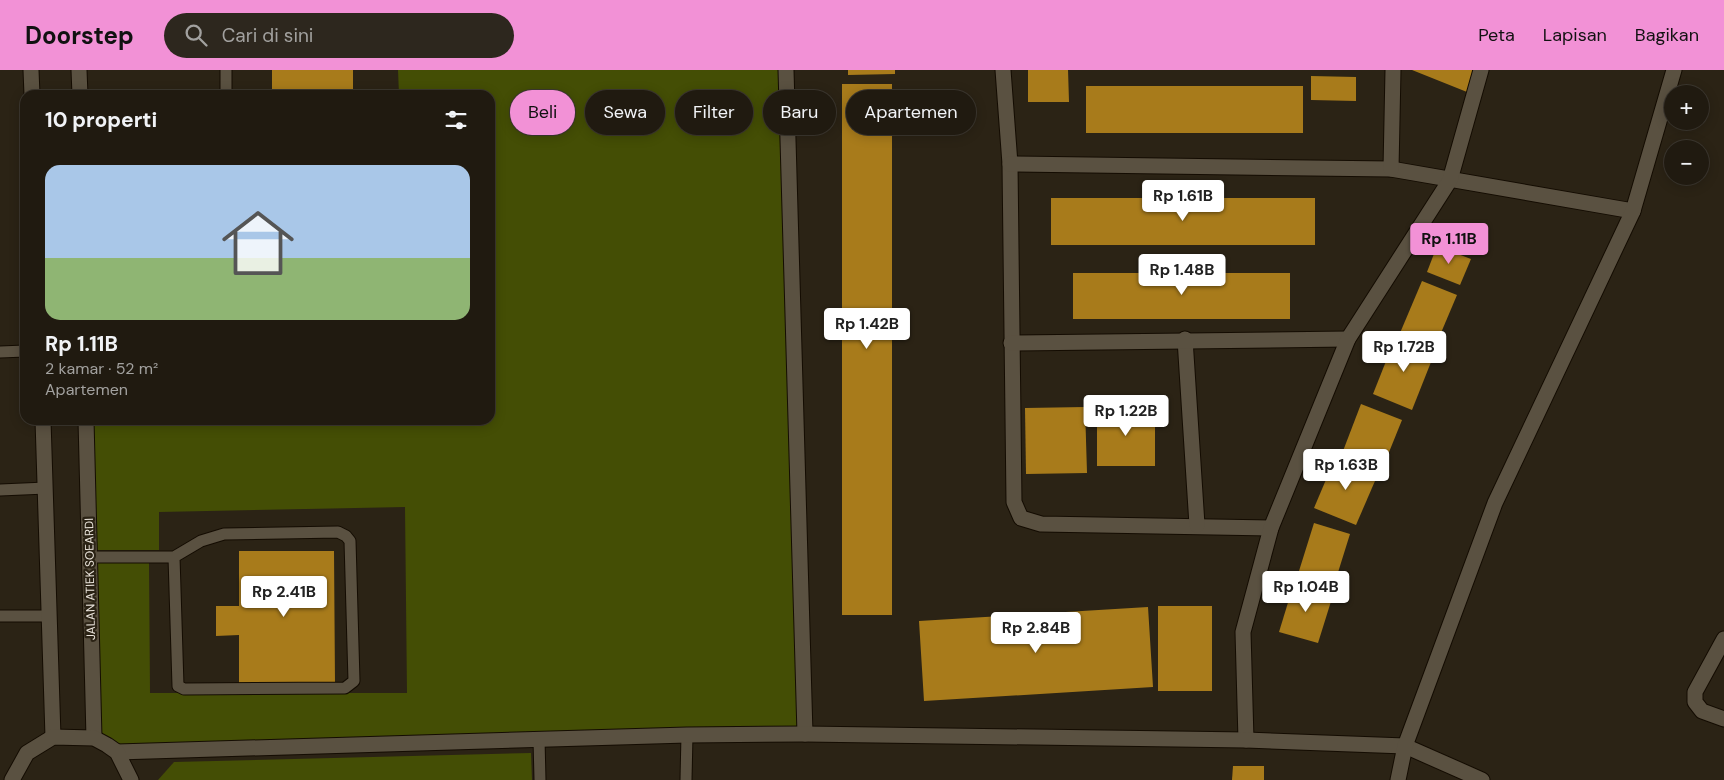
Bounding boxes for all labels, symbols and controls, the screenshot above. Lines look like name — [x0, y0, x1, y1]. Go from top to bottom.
search box — [164, 13, 514, 58]
text: Doorstep — [25, 20, 134, 51]
icon: search — [182, 21, 210, 49]
text: Cari di sini — [222, 23, 313, 48]
text: Peta — [1478, 23, 1515, 47]
text: Lapisan — [1543, 23, 1607, 47]
text: Bagikan — [1635, 23, 1699, 47]
map controls — [1664, 85, 1709, 185]
button: + — [1664, 85, 1709, 130]
chip: Beli — [510, 90, 575, 135]
chip: Sewa — [585, 90, 665, 135]
chip: Filter — [675, 90, 753, 135]
chip: Baru — [763, 90, 836, 135]
chip: Apartemen — [846, 90, 976, 135]
text: 10 properti — [45, 106, 157, 134]
icon: filters — [442, 106, 470, 134]
button: − — [1664, 140, 1709, 185]
pin: Rp 1.61B — [1131, 180, 1235, 222]
text: Rp 1.61B — [1153, 185, 1213, 206]
icon: home — [213, 198, 303, 288]
pin: Rp 1.11B — [1397, 222, 1501, 265]
text: Rp 1.11B — [1421, 228, 1477, 249]
pin: Rp 1.48B — [1130, 254, 1234, 296]
text: Rp 1.48B — [1150, 259, 1214, 280]
pin: Rp 1.42B — [815, 308, 919, 350]
text: Rp 1.42B — [835, 313, 899, 334]
text: Rp 1.11B — [45, 330, 118, 358]
pin: Rp 1.72B — [1352, 330, 1456, 373]
text: Rp 1.72B — [1373, 336, 1435, 357]
text: 2 kamar · 52 m² — [45, 358, 158, 379]
text: Apartemen — [45, 379, 128, 400]
pin: Rp 1.22B — [1074, 394, 1178, 437]
text: Rp 1.22B — [1095, 400, 1157, 421]
pin: Rp 1.63B — [1294, 448, 1398, 491]
text: Rp 1.63B — [1314, 454, 1378, 475]
street label: JALAN ATIEK SOEARDI — [81, 518, 99, 640]
pin: Rp 1.04B — [1254, 570, 1358, 613]
pin: Rp 2.41B — [232, 576, 336, 618]
text: Rp 1.04B — [1273, 576, 1339, 597]
text: Rp 2.41B — [252, 581, 316, 602]
pin: Rp 2.84B — [984, 612, 1088, 654]
text: Rp 2.84B — [1002, 617, 1070, 638]

